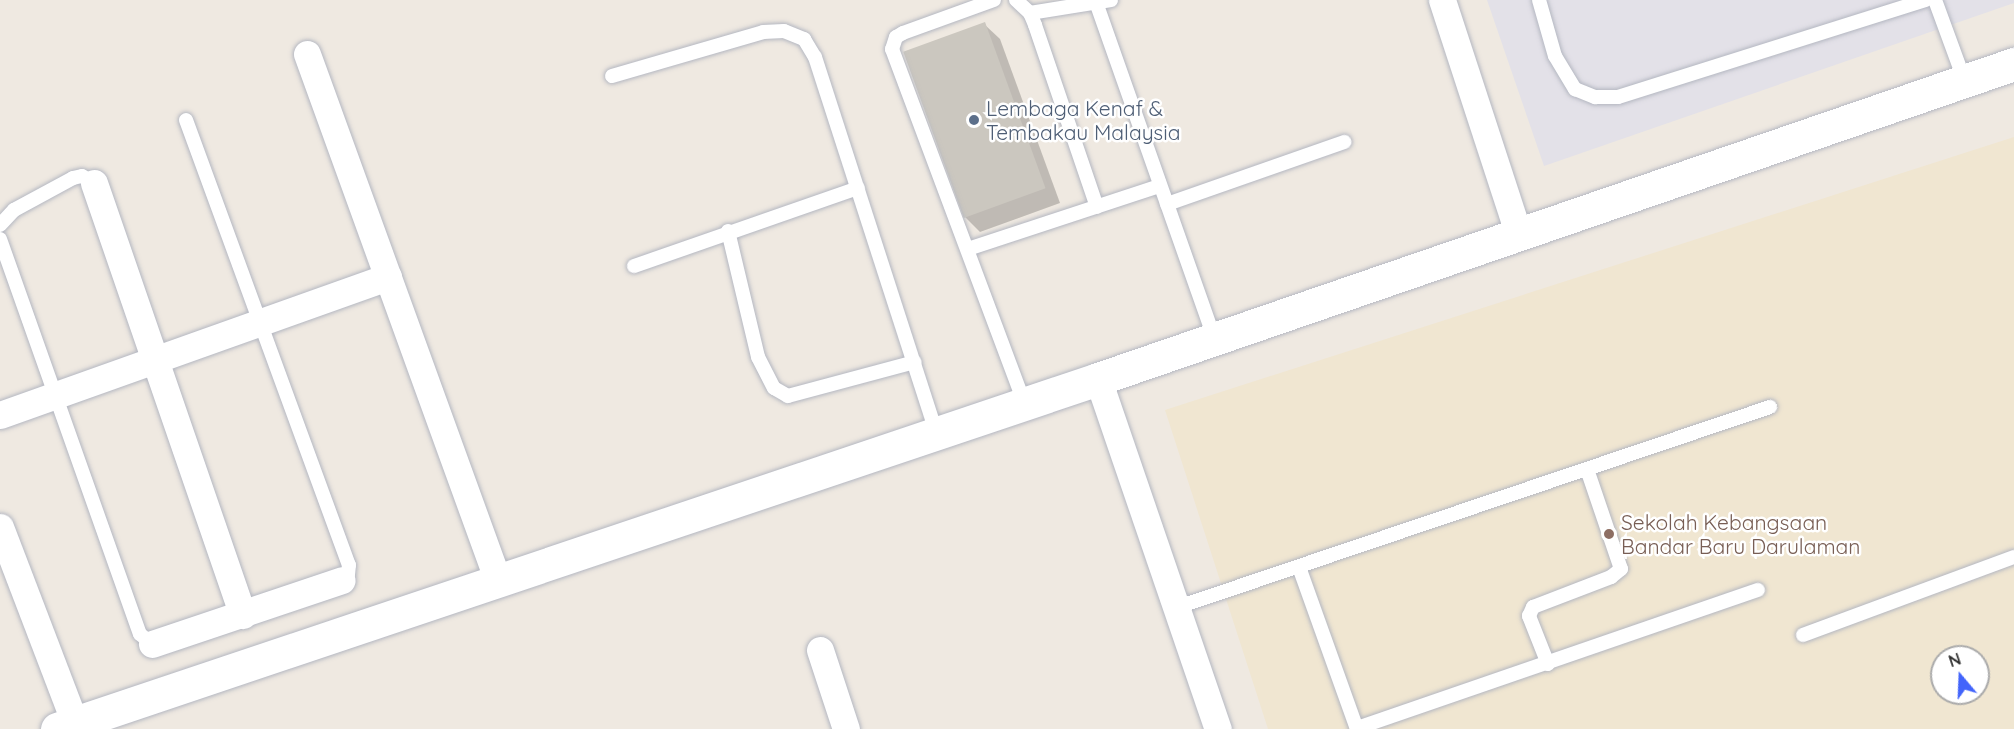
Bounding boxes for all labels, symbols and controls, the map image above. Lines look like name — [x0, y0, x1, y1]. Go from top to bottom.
place label: Lembaga Kenaf & Tembakau Malaysia — [986, 95, 1180, 145]
marker: Lembaga Kenaf & Tembakau Malaysia — [967, 113, 981, 127]
place label: Sekolah Kebangsaan Bandar Baru Darulaman — [1621, 509, 1860, 559]
marker: Sekolah Kebangsaan Bandar Baru Darulaman — [1602, 527, 1616, 541]
north arrow — [1930, 645, 1990, 705]
text: N — [1946, 649, 1964, 671]

